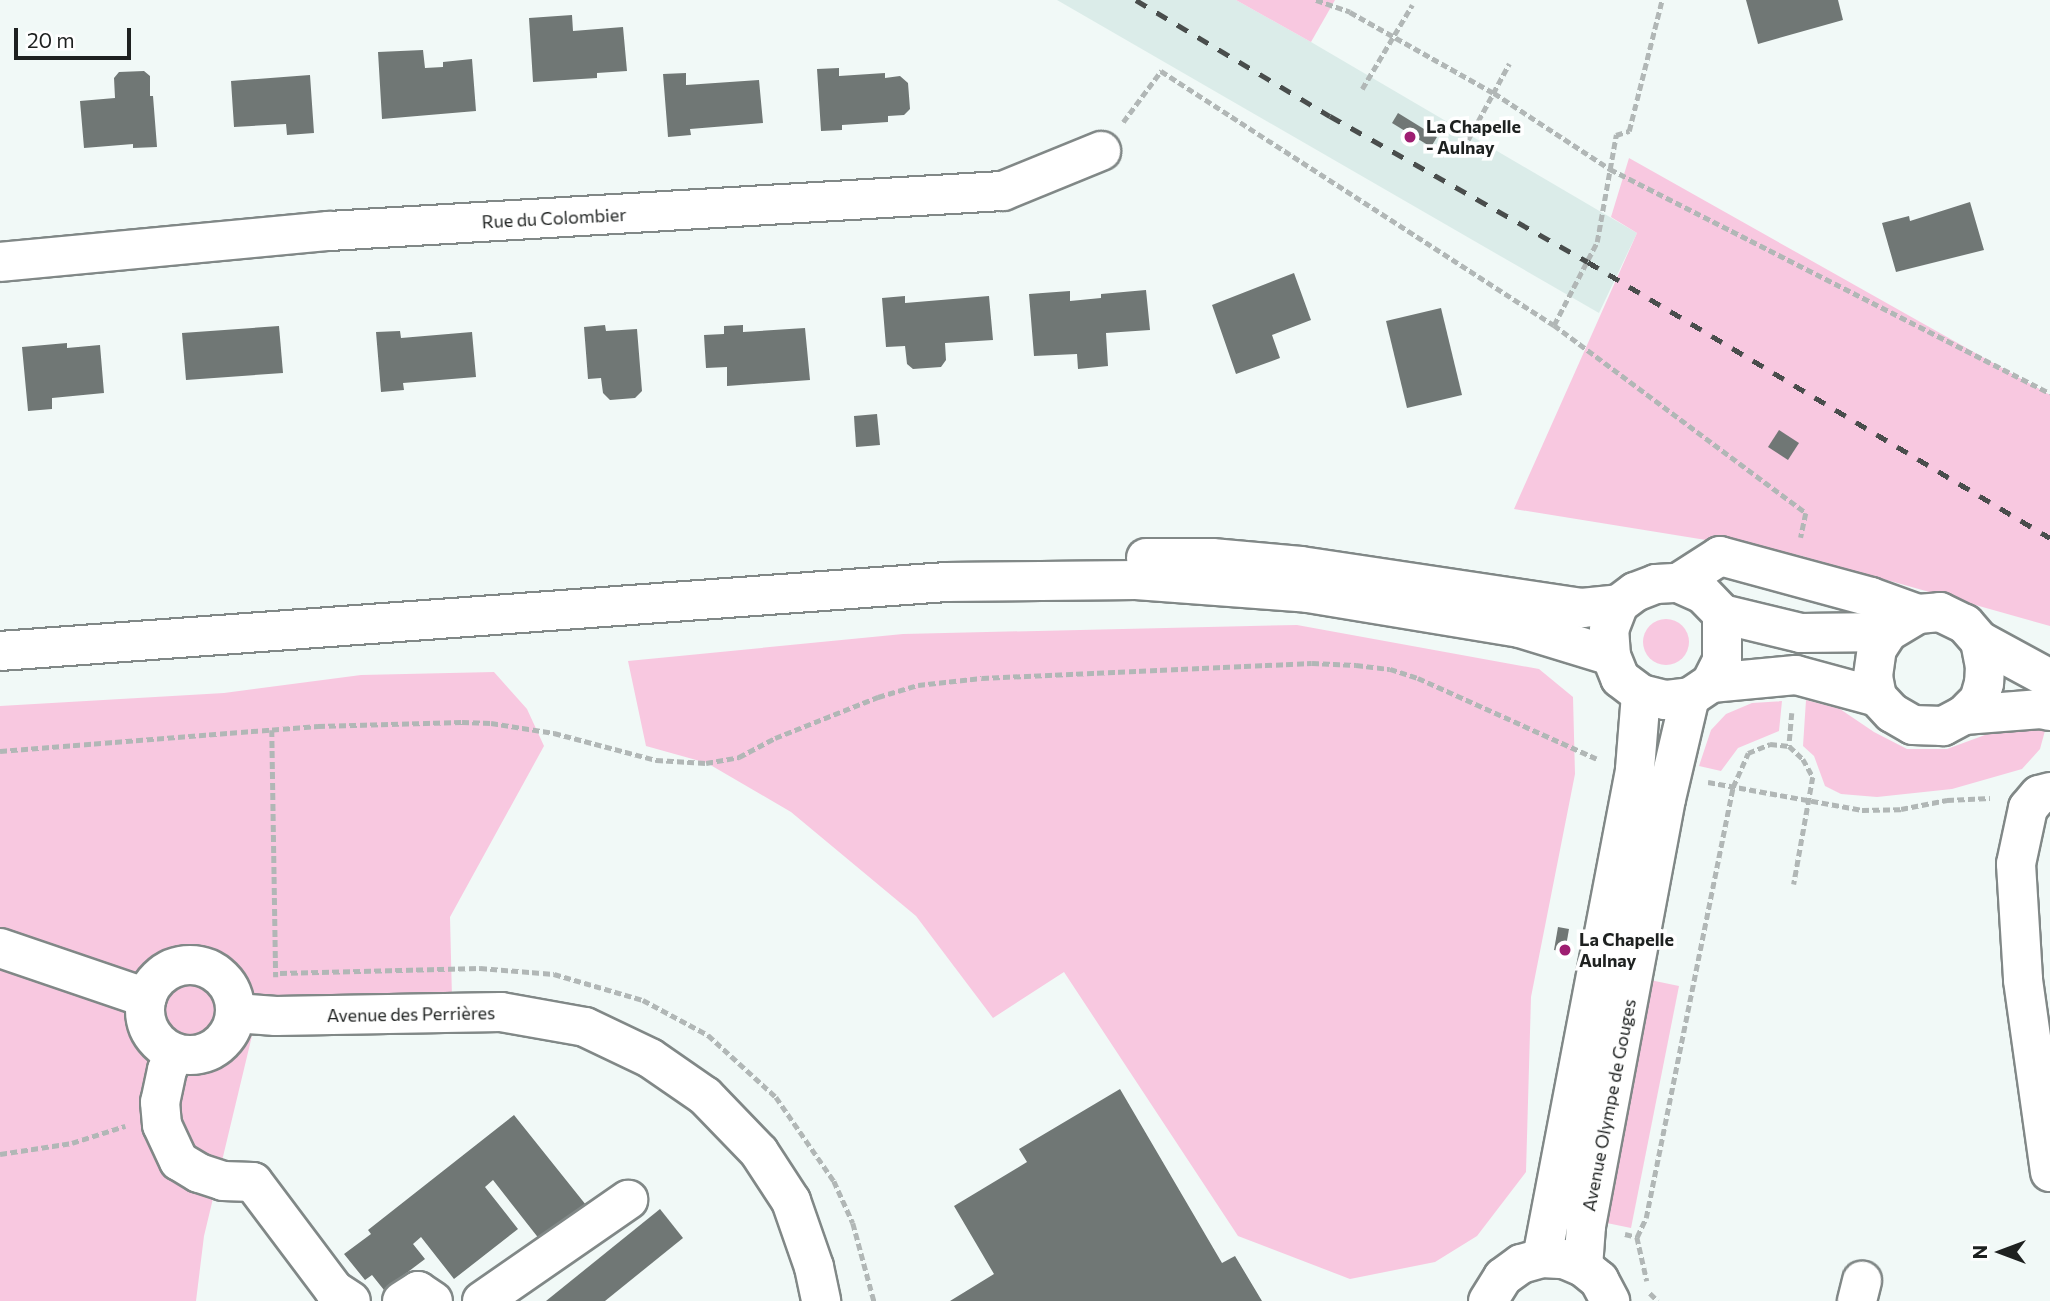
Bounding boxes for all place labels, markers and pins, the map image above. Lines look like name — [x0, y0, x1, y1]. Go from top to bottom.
place label: La Chapelle - Aulnay — [1426, 116, 1521, 158]
marker: La Chapelle - Aulnay — [1400, 127, 1420, 147]
place label: La Chapelle Aulnay — [1579, 929, 1674, 972]
marker: La Chapelle Aulnay — [1557, 942, 1573, 958]

